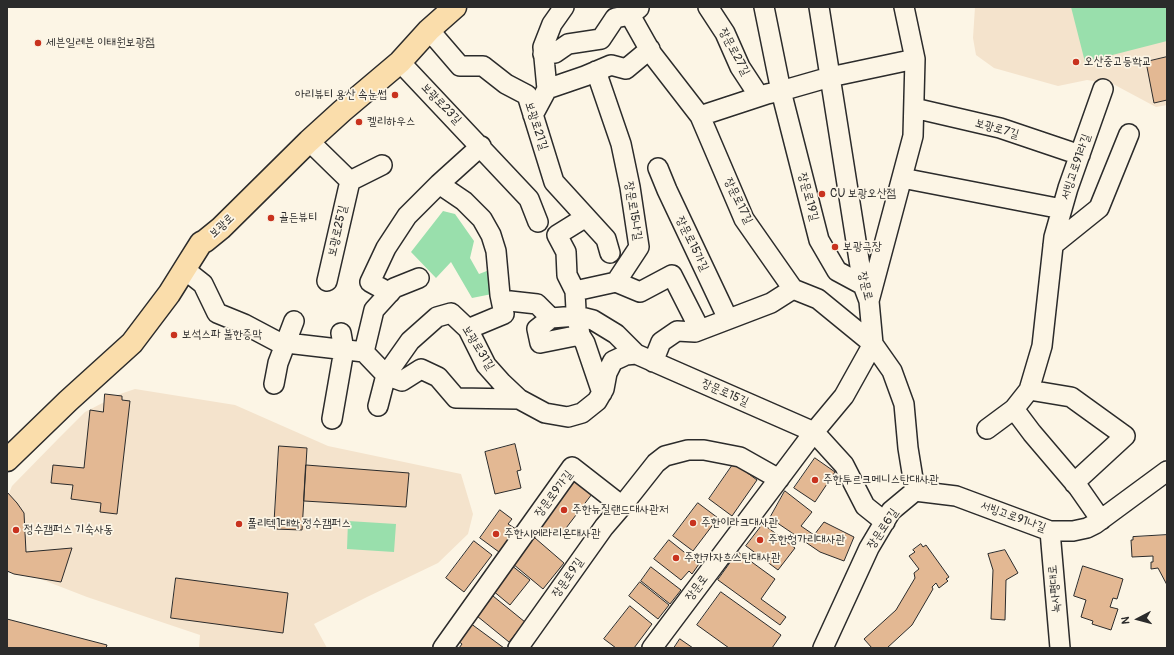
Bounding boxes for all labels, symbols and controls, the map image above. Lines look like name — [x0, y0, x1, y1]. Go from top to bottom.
street label: 장문로27길 — [716, 26, 752, 78]
place label: 세븐일레븐 이태원보광점 — [46, 36, 155, 50]
marker: 세븐일레븐 이태원보광점 — [33, 38, 43, 48]
place label: 오산중고등학교 — [1084, 55, 1152, 69]
marker: 오산중고등학교 — [1071, 57, 1081, 67]
street label: 보광로23길 — [418, 80, 464, 128]
place label: 아리뷰티 용산 속눈썹 — [295, 88, 387, 102]
marker: 아리뷰티 용산 속눈썹 — [390, 90, 400, 100]
street label: 보광로21길 — [521, 100, 551, 152]
place label: 켈리하우스 — [367, 115, 415, 129]
street label: 보광로7길 — [973, 116, 1021, 142]
marker: 켈리하우스 — [354, 117, 364, 127]
street label: 서빙고로91라길 — [1058, 132, 1094, 202]
street label: 장문로19길 — [795, 171, 821, 223]
street label: 장문로17길 — [721, 176, 755, 226]
street label: 장문로15나길 — [621, 181, 645, 241]
place label: CU 보광오산점 — [830, 187, 896, 201]
marker: CU 보광오산점 — [817, 189, 827, 199]
street label: 보광로25길 — [325, 204, 351, 258]
street label: 보광로 — [206, 211, 238, 241]
place label: 골든뷰티 — [279, 211, 318, 225]
marker: 골든뷰티 — [266, 213, 276, 223]
street label: 장문로15가길 — [672, 214, 712, 274]
place label: 보광극장 — [843, 240, 882, 254]
marker: 보광극장 — [830, 242, 840, 252]
street label: 장문로 — [855, 270, 875, 302]
street label: 보광로31길 — [459, 323, 497, 373]
place label: 보석스파 불한증막 — [182, 328, 262, 342]
marker: 보석스파 불한증막 — [169, 330, 179, 340]
street label: 장문로15길 — [699, 376, 751, 410]
street label: 장문로9가길 — [532, 468, 576, 520]
place label: 주한투르크메니스탄대사관 — [823, 473, 939, 487]
marker: 주한투르크메니스탄대사관 — [810, 475, 820, 485]
street label: 서빙고로91나길 — [978, 498, 1048, 536]
place label: 주한뉴질랜드대사관저 — [572, 503, 669, 517]
marker: 주한뉴질랜드대사관저 — [559, 505, 569, 515]
street label: 장문로6길 — [864, 506, 902, 552]
place label: 주한이라크대사관 — [701, 516, 778, 530]
place label: 폴리텍1대학 정수캠퍼스 — [247, 517, 351, 531]
marker: 주한이라크대사관 — [688, 518, 698, 528]
marker: 폴리텍1대학 정수캠퍼스 — [234, 519, 244, 529]
place label: 정수캠퍼스 기숙사동 — [24, 523, 114, 537]
marker: 정수캠퍼스 기숙사동 — [11, 525, 21, 535]
place label: 주한시에라리온대사관 — [504, 527, 601, 541]
marker: 주한시에라리온대사관 — [491, 529, 501, 539]
place label: 주한헝가리대사관 — [768, 533, 845, 547]
marker: 주한헝가리대사관 — [755, 535, 765, 545]
place label: 주한카자흐스탄대사관 — [684, 551, 781, 565]
marker: 주한카자흐스탄대사관 — [671, 553, 681, 563]
street label: 장문로9길 — [549, 556, 587, 600]
street label: 녹사평대로 — [1046, 564, 1064, 614]
street label: 장문로 — [683, 572, 711, 604]
north arrow — [1118, 599, 1158, 639]
text: N — [1119, 616, 1132, 625]

